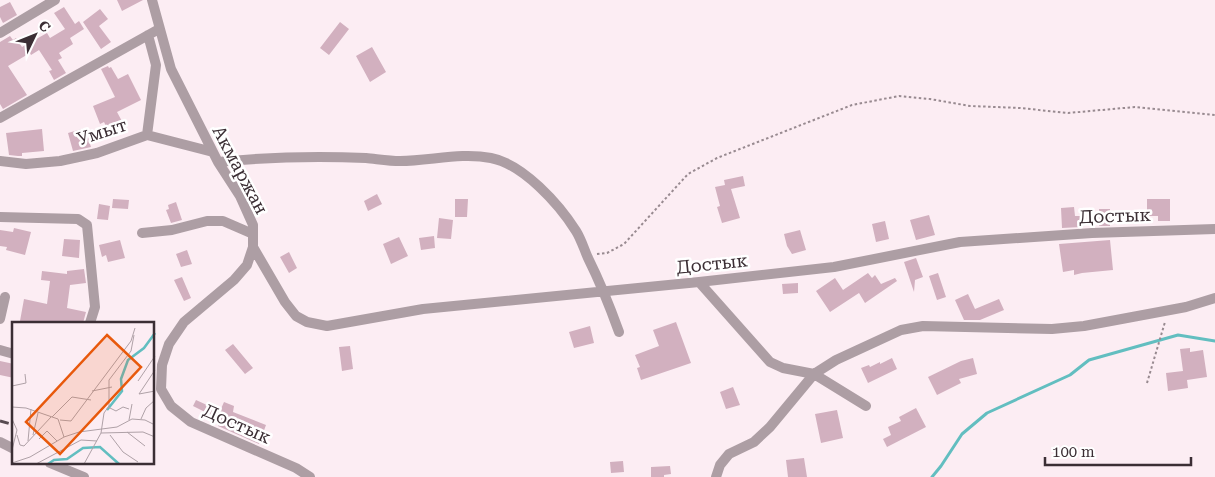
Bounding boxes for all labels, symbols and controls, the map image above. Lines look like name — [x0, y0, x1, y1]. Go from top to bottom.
north arrow — [10, 10, 60, 60]
text: С — [35, 17, 54, 35]
street label: Умыт — [74, 114, 129, 149]
street label: Акмаржан — [208, 122, 273, 218]
street label: Достык — [1079, 204, 1151, 227]
street label: Достык — [675, 249, 749, 278]
inset map — [12, 322, 155, 464]
street label: Достык — [200, 399, 274, 448]
scale bar — [1045, 434, 1191, 466]
text: 100 m — [1052, 443, 1095, 461]

